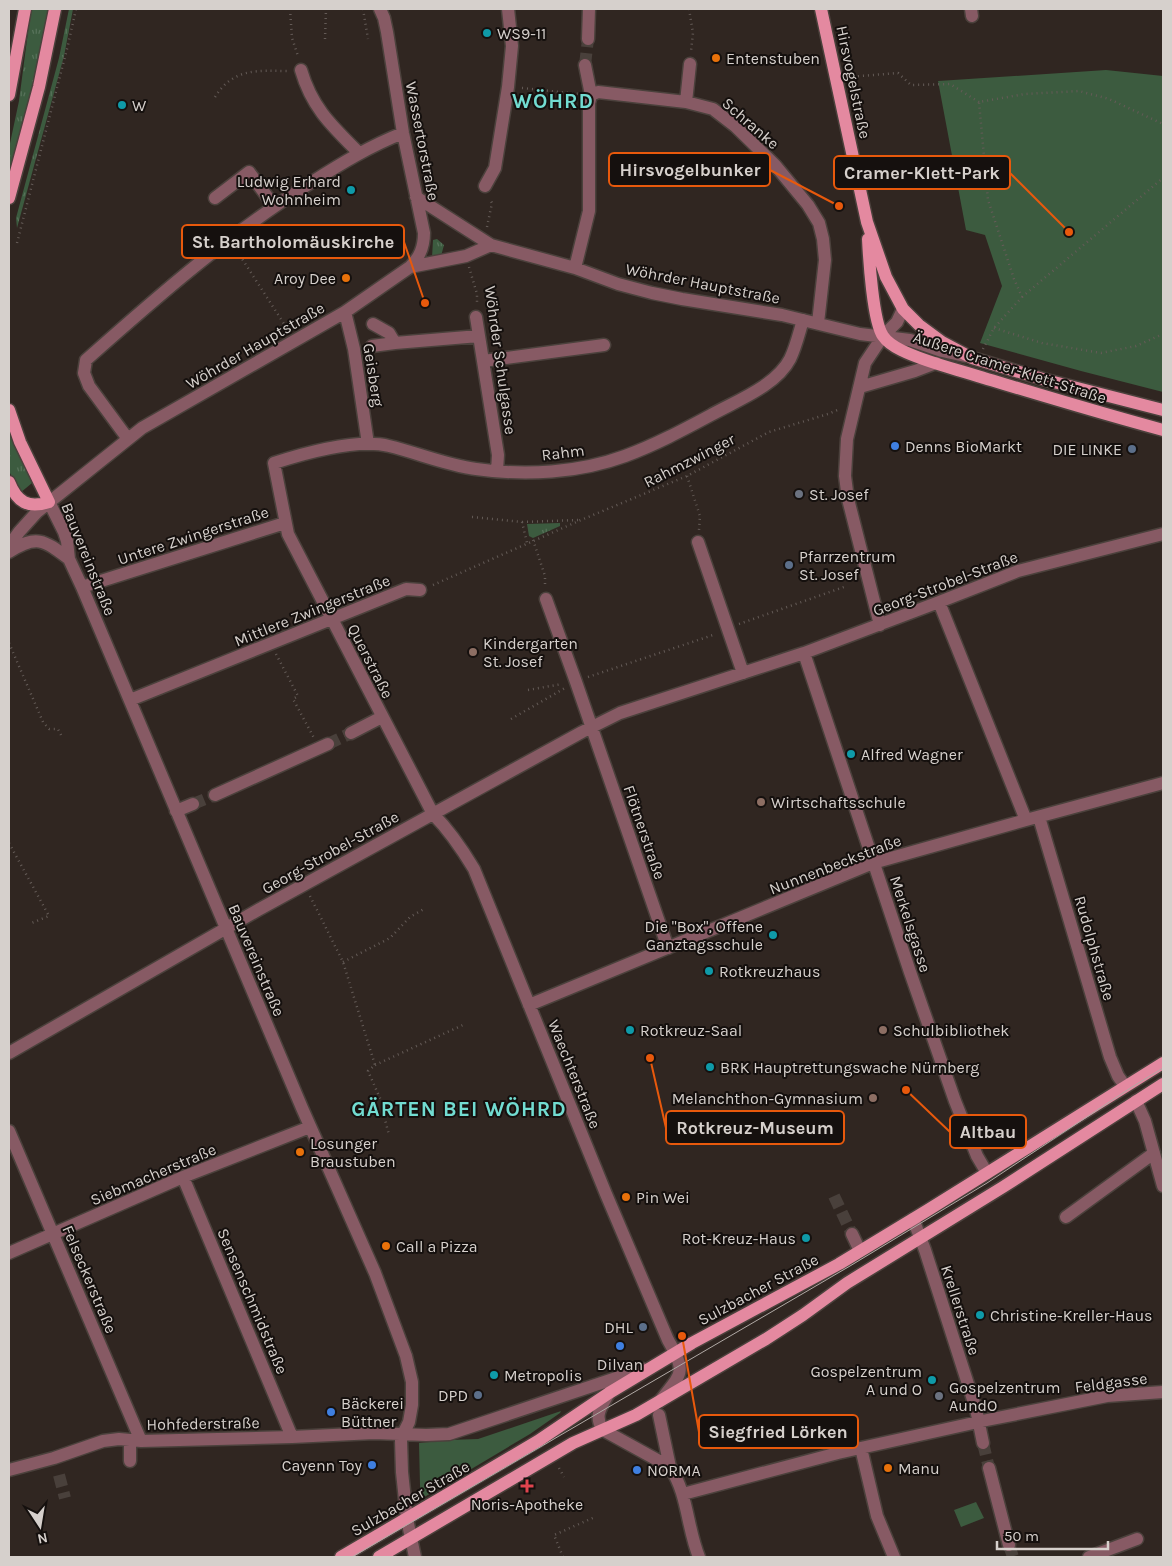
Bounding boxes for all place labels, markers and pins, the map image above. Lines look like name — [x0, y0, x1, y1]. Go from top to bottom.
place label: WS9-11 — [497, 24, 546, 43]
marker: WS9-11 — [481, 27, 493, 39]
place label: Entenstuben — [726, 49, 820, 68]
marker: Entenstuben — [710, 52, 722, 64]
place label: W — [132, 96, 147, 115]
marker: W — [116, 99, 128, 111]
callout: Hirsvogelbunker — [609, 153, 770, 186]
callout: Cramer-Klett-Park — [834, 156, 1010, 189]
place label: Ludwig Erhard Wohnheim — [237, 172, 341, 209]
marker: Ludwig Erhard Wohnheim — [345, 184, 357, 196]
callout: St. Bartholomäuskirche — [182, 225, 404, 258]
place label: Aroy Dee — [274, 269, 336, 288]
marker: Aroy Dee — [340, 272, 352, 284]
place label: Denns BioMarkt — [905, 437, 1022, 456]
marker: Denns BioMarkt — [889, 440, 901, 452]
place label: DIE LINKE — [1053, 440, 1122, 459]
marker: DIE LINKE — [1126, 443, 1138, 455]
place label: St. Josef — [809, 485, 869, 504]
marker: St. Josef — [793, 488, 805, 500]
place label: Pfarrzentrum St. Josef — [799, 547, 896, 584]
marker: Pfarrzentrum St. Josef — [783, 559, 795, 571]
place label: Kindergarten St. Josef — [483, 634, 578, 671]
marker: Kindergarten St. Josef — [467, 646, 479, 658]
place label: Alfred Wagner — [861, 745, 963, 764]
marker: Alfred Wagner — [845, 748, 857, 760]
place label: Wirtschaftsschule — [771, 793, 906, 812]
marker: Wirtschaftsschule — [755, 796, 767, 808]
place label: Die "Box", Offene Ganztagsschule — [645, 917, 763, 954]
marker: Die "Box", Offene Ganztagsschule — [767, 929, 779, 941]
place label: Rotkreuzhaus — [719, 962, 820, 981]
marker: Rotkreuzhaus — [703, 965, 715, 977]
place label: Rotkreuz-Saal — [640, 1021, 742, 1040]
place label: Schulbibliothek — [893, 1021, 1009, 1040]
marker: Rotkreuz-Saal — [624, 1024, 636, 1036]
marker: Schulbibliothek — [877, 1024, 889, 1036]
place label: BRK Hauptrettungswache Nürnberg — [720, 1058, 979, 1077]
marker: BRK Hauptrettungswache Nürnberg — [704, 1061, 716, 1073]
place label: Melanchthon-Gymnasium — [672, 1089, 863, 1108]
marker: Melanchthon-Gymnasium — [867, 1092, 879, 1104]
callout: Rotkreuz-Museum — [666, 1111, 844, 1144]
callout: Altbau — [950, 1115, 1026, 1148]
place label: Losunger Braustuben — [310, 1134, 396, 1171]
marker: Losunger Braustuben — [294, 1146, 306, 1158]
place label: Pin Wei — [636, 1188, 690, 1207]
marker: Pin Wei — [620, 1191, 632, 1203]
place label: Rot-Kreuz-Haus — [682, 1229, 796, 1248]
marker: Rot-Kreuz-Haus — [800, 1232, 812, 1244]
place label: Call a Pizza — [396, 1237, 478, 1256]
marker: Call a Pizza — [380, 1240, 392, 1252]
place label: Christine-Kreller-Haus — [990, 1306, 1153, 1325]
marker: Christine-Kreller-Haus — [974, 1309, 986, 1321]
place label: DHL — [604, 1318, 634, 1337]
marker: DHL — [637, 1321, 649, 1333]
marker: Dilvan — [614, 1340, 626, 1352]
place label: Dilvan — [597, 1355, 643, 1374]
place label: Gospelzentrum A und O — [811, 1362, 922, 1399]
place label: Metropolis — [504, 1366, 582, 1385]
marker: Metropolis — [488, 1369, 500, 1381]
marker: Gospelzentrum A und O — [926, 1374, 938, 1386]
place label: Gospelzentrum AundO — [949, 1378, 1060, 1415]
place label: DPD — [438, 1386, 468, 1405]
marker: DPD — [472, 1389, 484, 1401]
marker: Gospelzentrum AundO — [933, 1390, 945, 1402]
place label: Bäckerei Büttner — [341, 1394, 404, 1431]
marker: Bäckerei Büttner — [325, 1406, 337, 1418]
callout: Siegfried Lörken — [699, 1415, 858, 1448]
place label: Cayenn Toy — [282, 1456, 363, 1475]
marker: Cayenn Toy — [366, 1459, 378, 1471]
place label: Manu — [898, 1459, 940, 1478]
place label: NORMA — [647, 1461, 701, 1480]
marker: Manu — [882, 1462, 894, 1474]
marker: NORMA — [631, 1464, 643, 1476]
marker: Noris-Apotheke — [521, 1480, 533, 1492]
place label: Noris-Apotheke — [471, 1495, 583, 1514]

